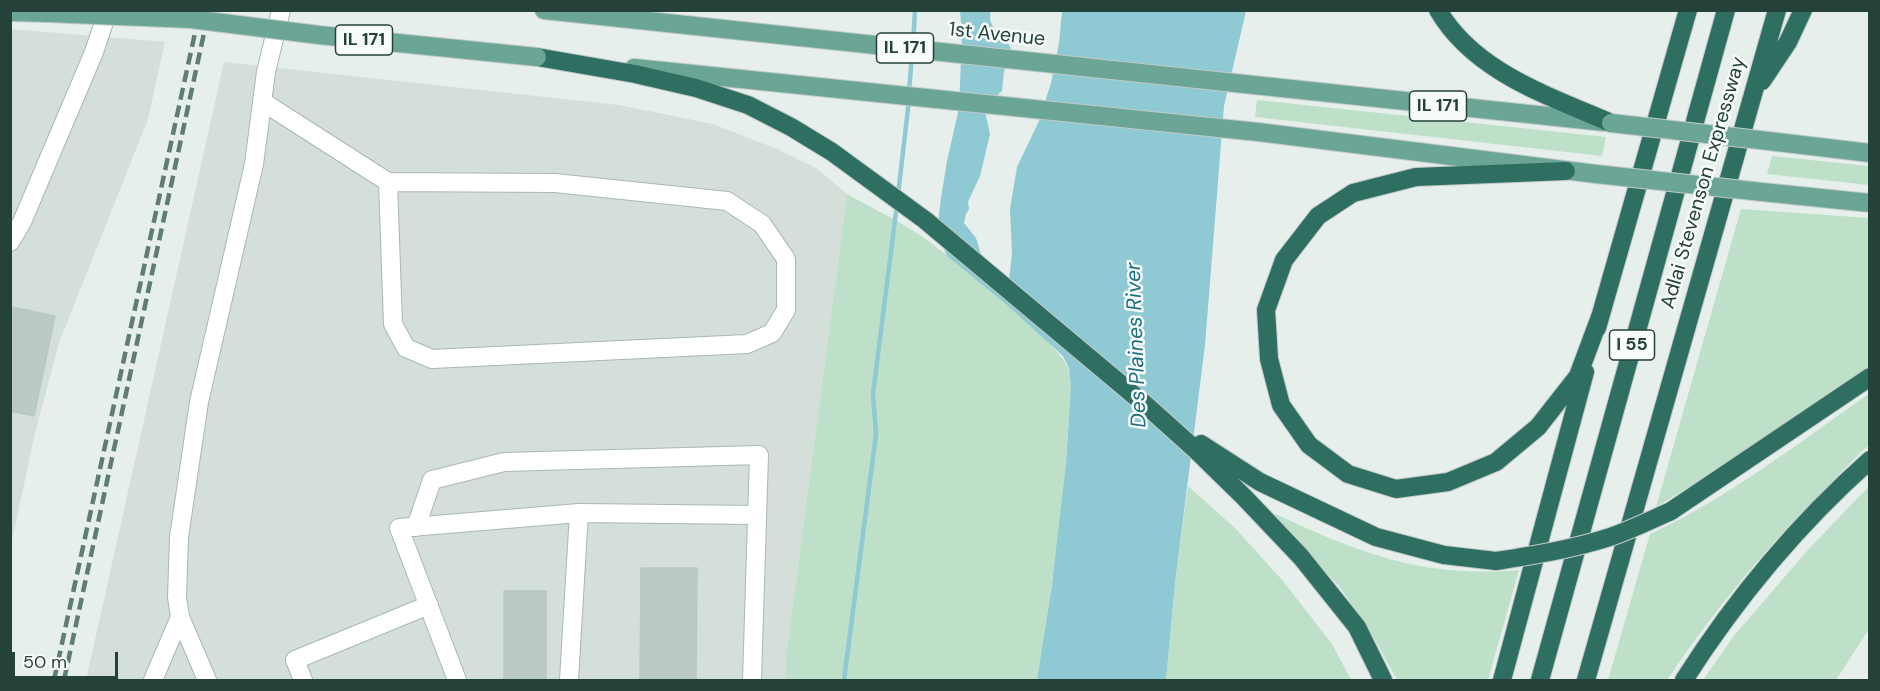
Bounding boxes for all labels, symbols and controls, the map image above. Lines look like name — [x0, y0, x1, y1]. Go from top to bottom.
street label: 1st Avenue — [948, 18, 1046, 52]
road number: IL 171 — [336, 25, 392, 55]
road number: IL 171 — [876, 33, 934, 63]
street label: Adlai Stevenson Expressway — [1657, 54, 1751, 312]
road number: IL 171 — [1410, 91, 1466, 121]
water label: Des Plaines River — [1122, 262, 1152, 428]
road number: I 55 — [1610, 330, 1654, 360]
scale bar — [15, 640, 122, 678]
text: 50 m — [23, 650, 67, 674]

